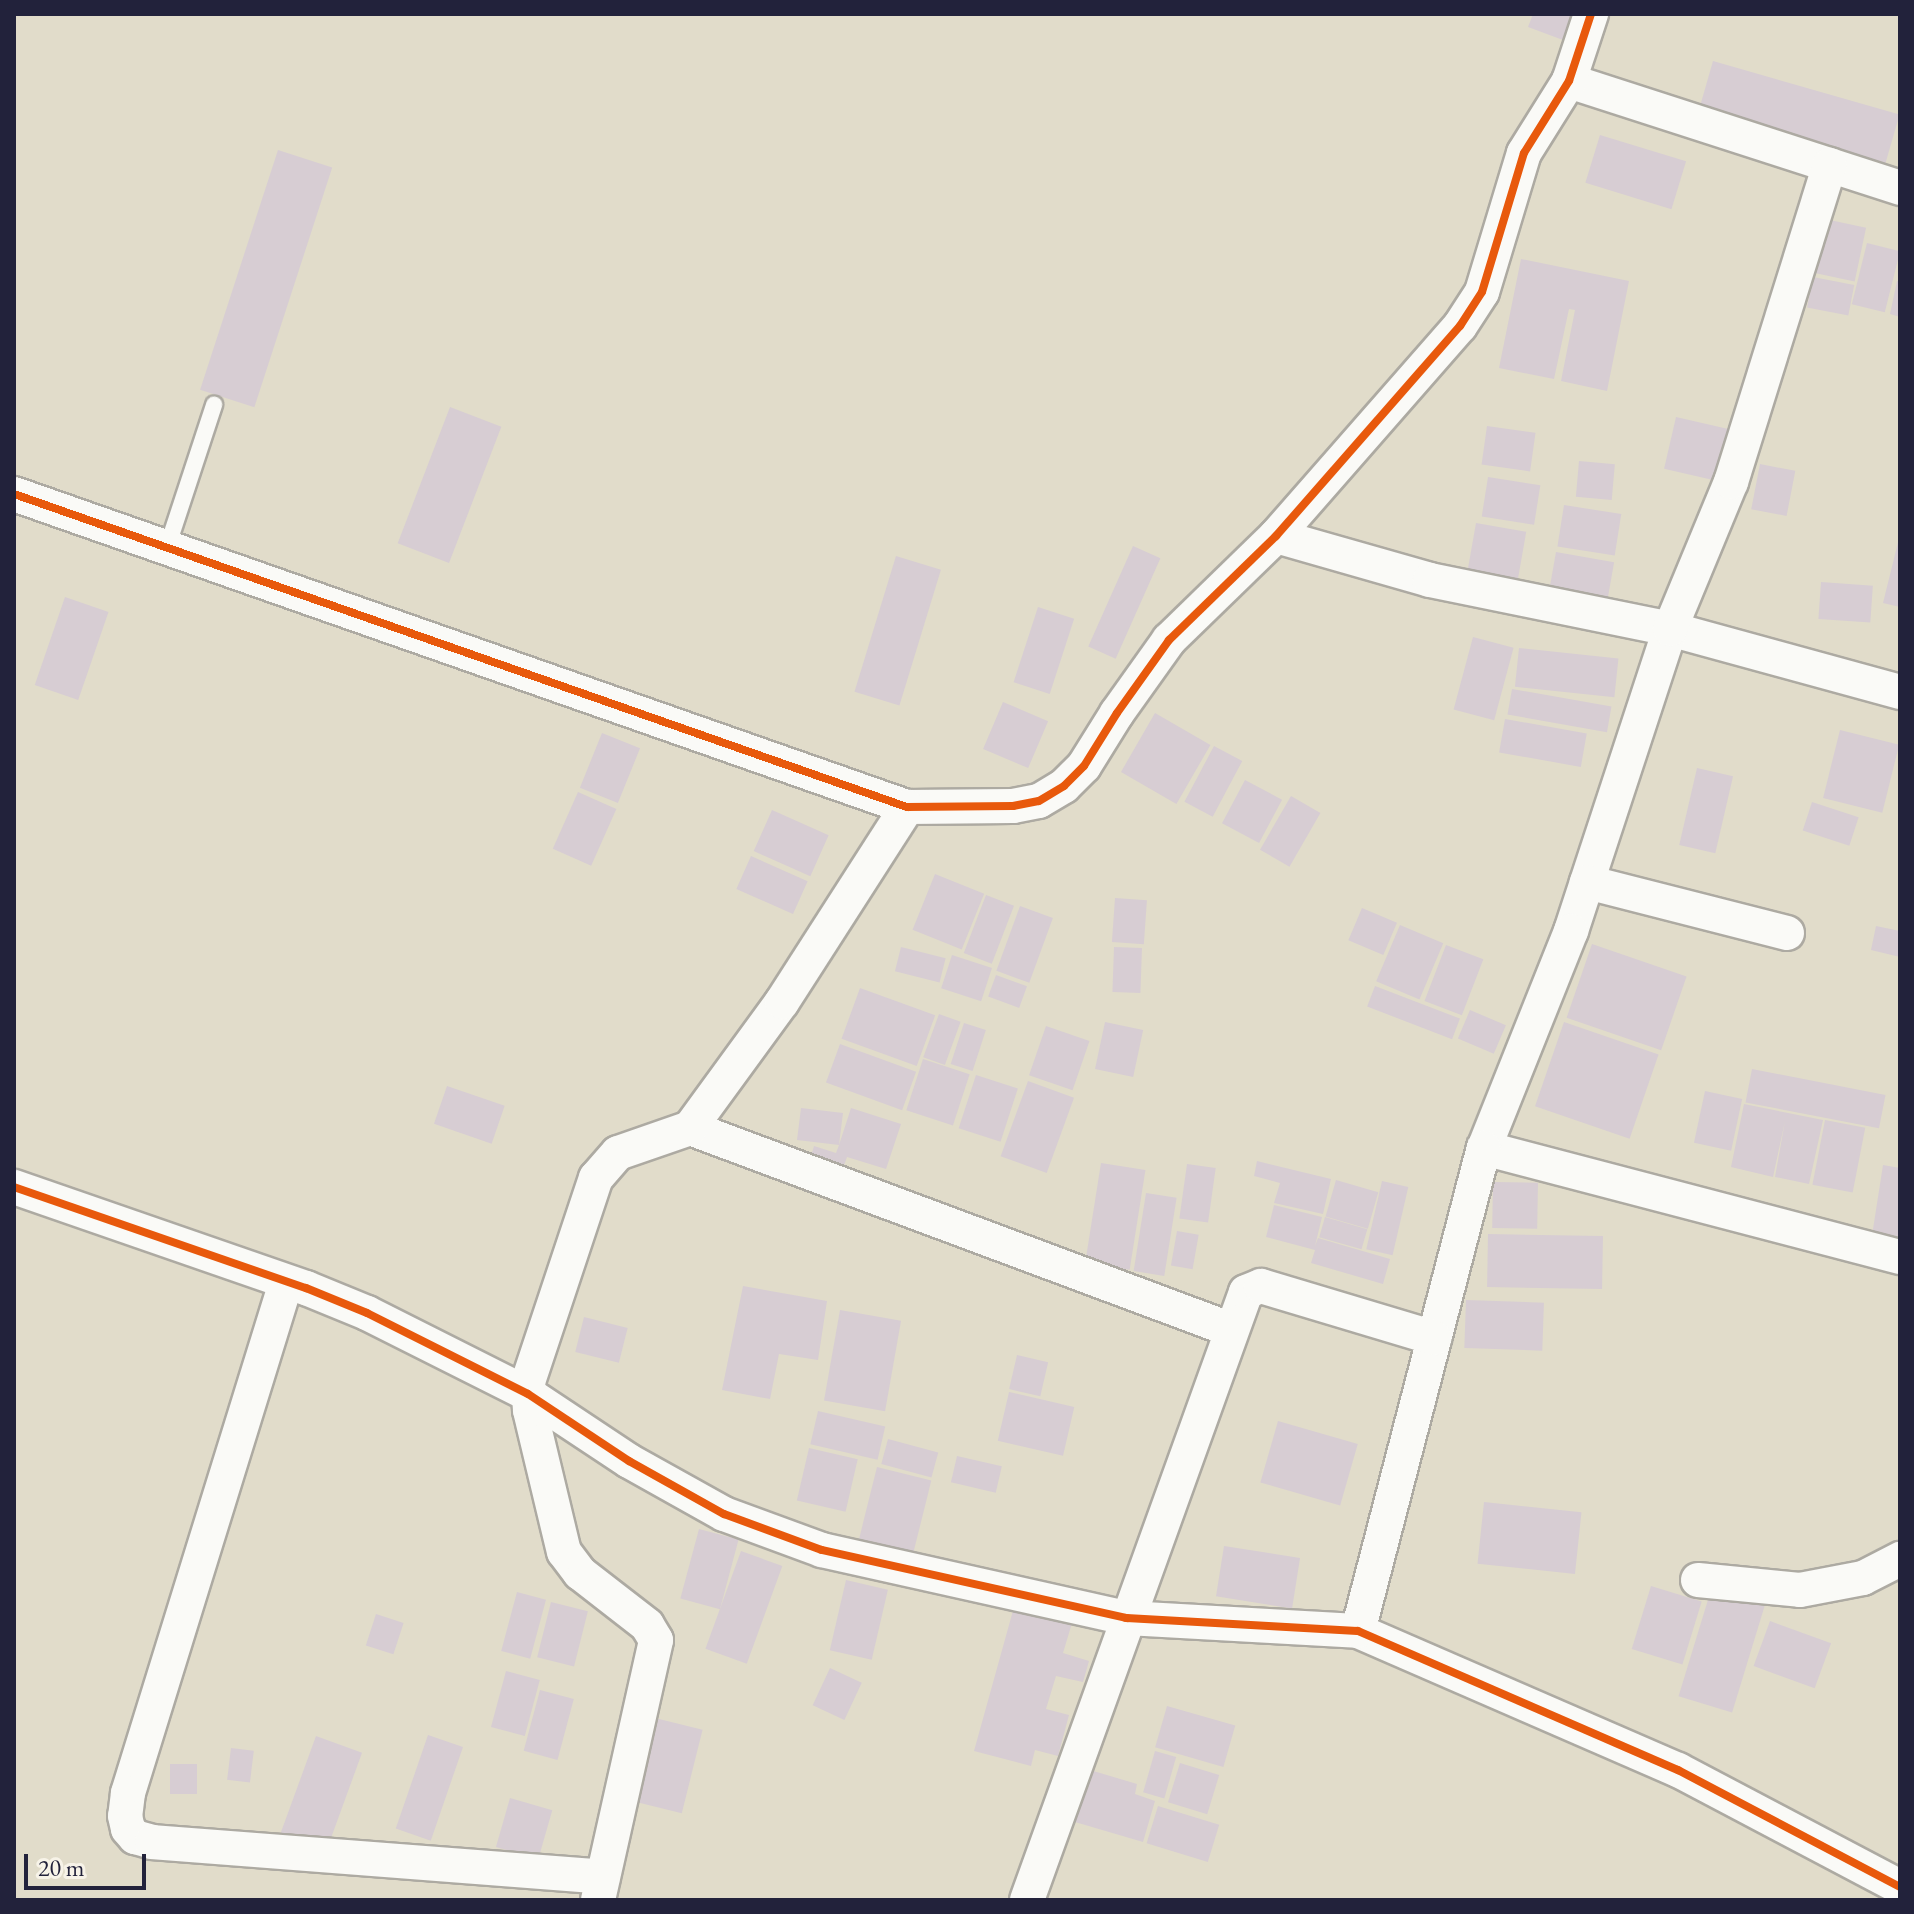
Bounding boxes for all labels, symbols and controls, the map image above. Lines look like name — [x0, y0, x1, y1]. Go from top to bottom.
scale bar — [28, 1838, 150, 1888]
text: 20 m — [38, 1852, 85, 1883]

